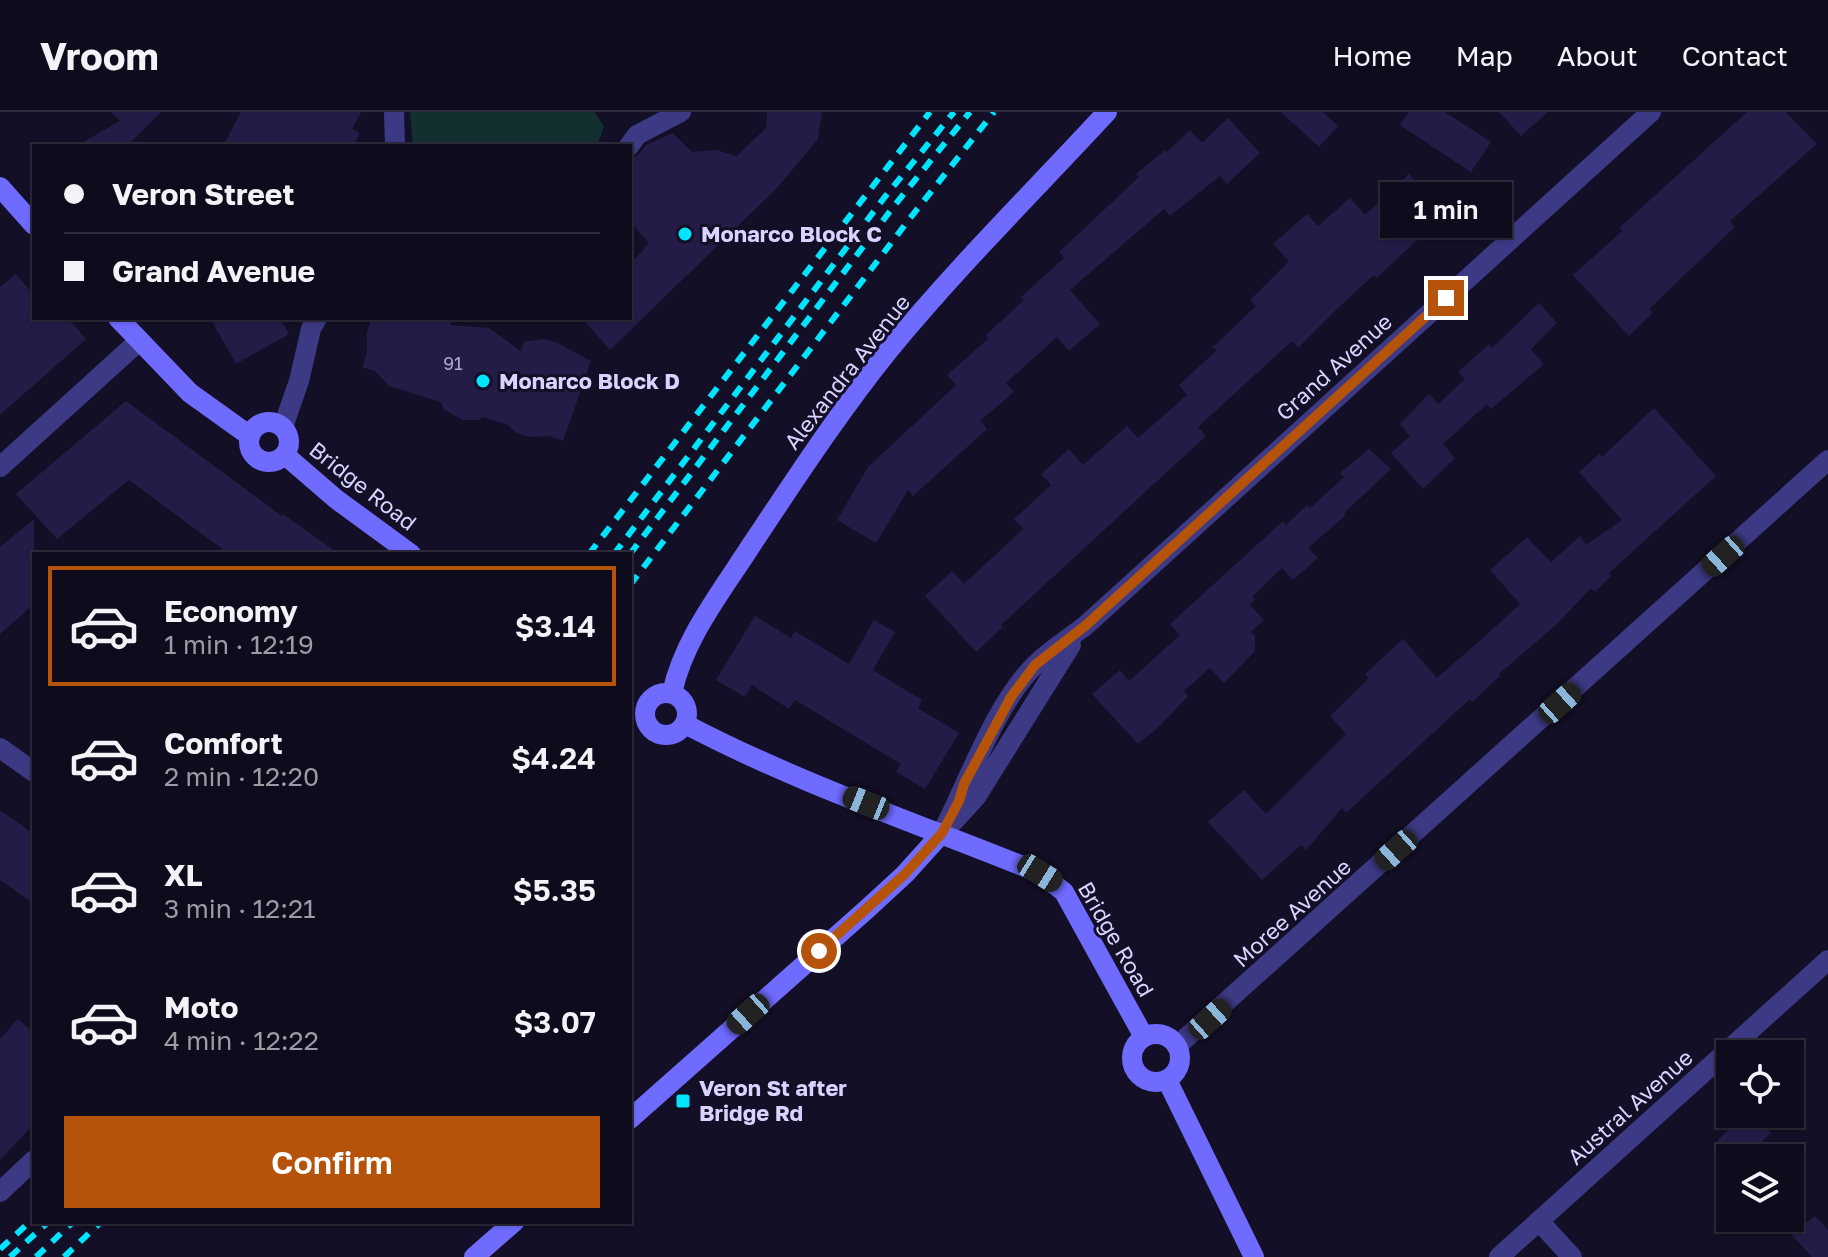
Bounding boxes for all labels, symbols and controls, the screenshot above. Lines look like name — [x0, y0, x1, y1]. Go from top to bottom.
text: Vroom — [40, 33, 159, 78]
text: Home — [1333, 39, 1412, 72]
text: Map — [1456, 39, 1513, 72]
text: About — [1557, 39, 1638, 72]
text: Contact — [1682, 39, 1788, 72]
text: Veron Street — [112, 176, 294, 212]
callout: 1 min — [1380, 182, 1512, 238]
text: 1 min — [1413, 194, 1479, 225]
place label: Monarco Block C — [701, 220, 882, 247]
marker: Monarco Block C — [676, 225, 694, 243]
text: Grand Avenue — [112, 253, 315, 289]
route end — [1428, 280, 1464, 316]
street label: Alexandra Avenue — [778, 289, 915, 454]
street label: Grand Avenue — [1270, 308, 1397, 426]
house number: 91 — [443, 352, 463, 374]
place label: Monarco Block D — [499, 367, 680, 394]
marker: Monarco Block D — [474, 372, 492, 390]
street label: Bridge Road — [304, 435, 422, 536]
car — [1697, 531, 1749, 581]
icon: car — [68, 590, 140, 662]
text: Economy — [164, 593, 298, 629]
text: $3.14 — [515, 608, 596, 644]
text: 1 min · 12:19 — [164, 629, 314, 660]
car — [1534, 678, 1586, 728]
icon: car — [68, 722, 140, 794]
text: Comfort — [164, 725, 283, 761]
text: $4.24 — [511, 740, 596, 776]
text: 2 min · 12:20 — [164, 761, 319, 792]
car — [839, 783, 893, 823]
car — [1370, 825, 1422, 875]
car — [1013, 850, 1067, 896]
street label: Moree Avenue — [1227, 853, 1356, 973]
icon: car — [68, 854, 140, 926]
text: XL — [164, 857, 203, 893]
text: $5.35 — [513, 872, 596, 908]
street label: Bridge Road — [1073, 876, 1160, 1001]
text: 3 min · 12:21 — [164, 893, 316, 924]
route start — [801, 933, 837, 969]
icon: car — [68, 986, 140, 1058]
text: Moto — [164, 989, 239, 1025]
car — [722, 989, 774, 1039]
car — [1184, 994, 1236, 1044]
text: $3.07 — [513, 1004, 596, 1040]
text: 4 min · 12:22 — [164, 1025, 319, 1056]
map controls — [1716, 1040, 1804, 1232]
button: locate — [1716, 1040, 1804, 1128]
street label: Austral Avenue — [1562, 1043, 1698, 1170]
place label: Veron St after Bridge Rd — [699, 1074, 847, 1126]
marker: Veron St after Bridge Rd — [674, 1092, 692, 1110]
button: Confirm — [64, 1116, 600, 1208]
button: layers — [1716, 1144, 1804, 1232]

